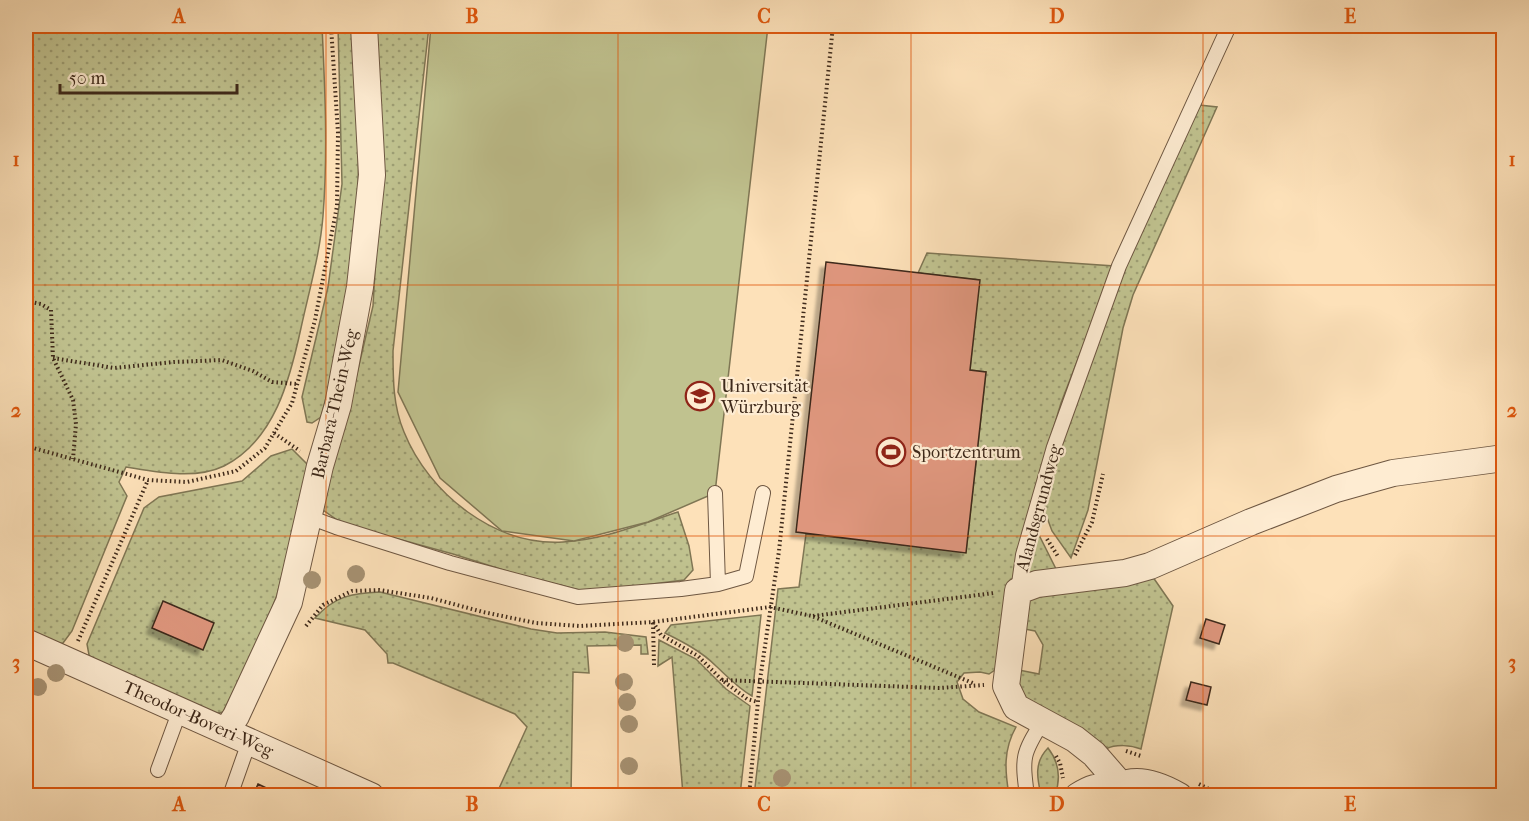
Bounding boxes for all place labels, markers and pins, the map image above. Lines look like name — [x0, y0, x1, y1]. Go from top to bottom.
place label: Universität Würzburg — [720, 376, 809, 418]
school or university icon: Universität Würzburg — [684, 380, 716, 412]
sports icon: Sportzentrum — [875, 436, 907, 468]
place label: Sportzentrum — [912, 442, 1021, 463]

